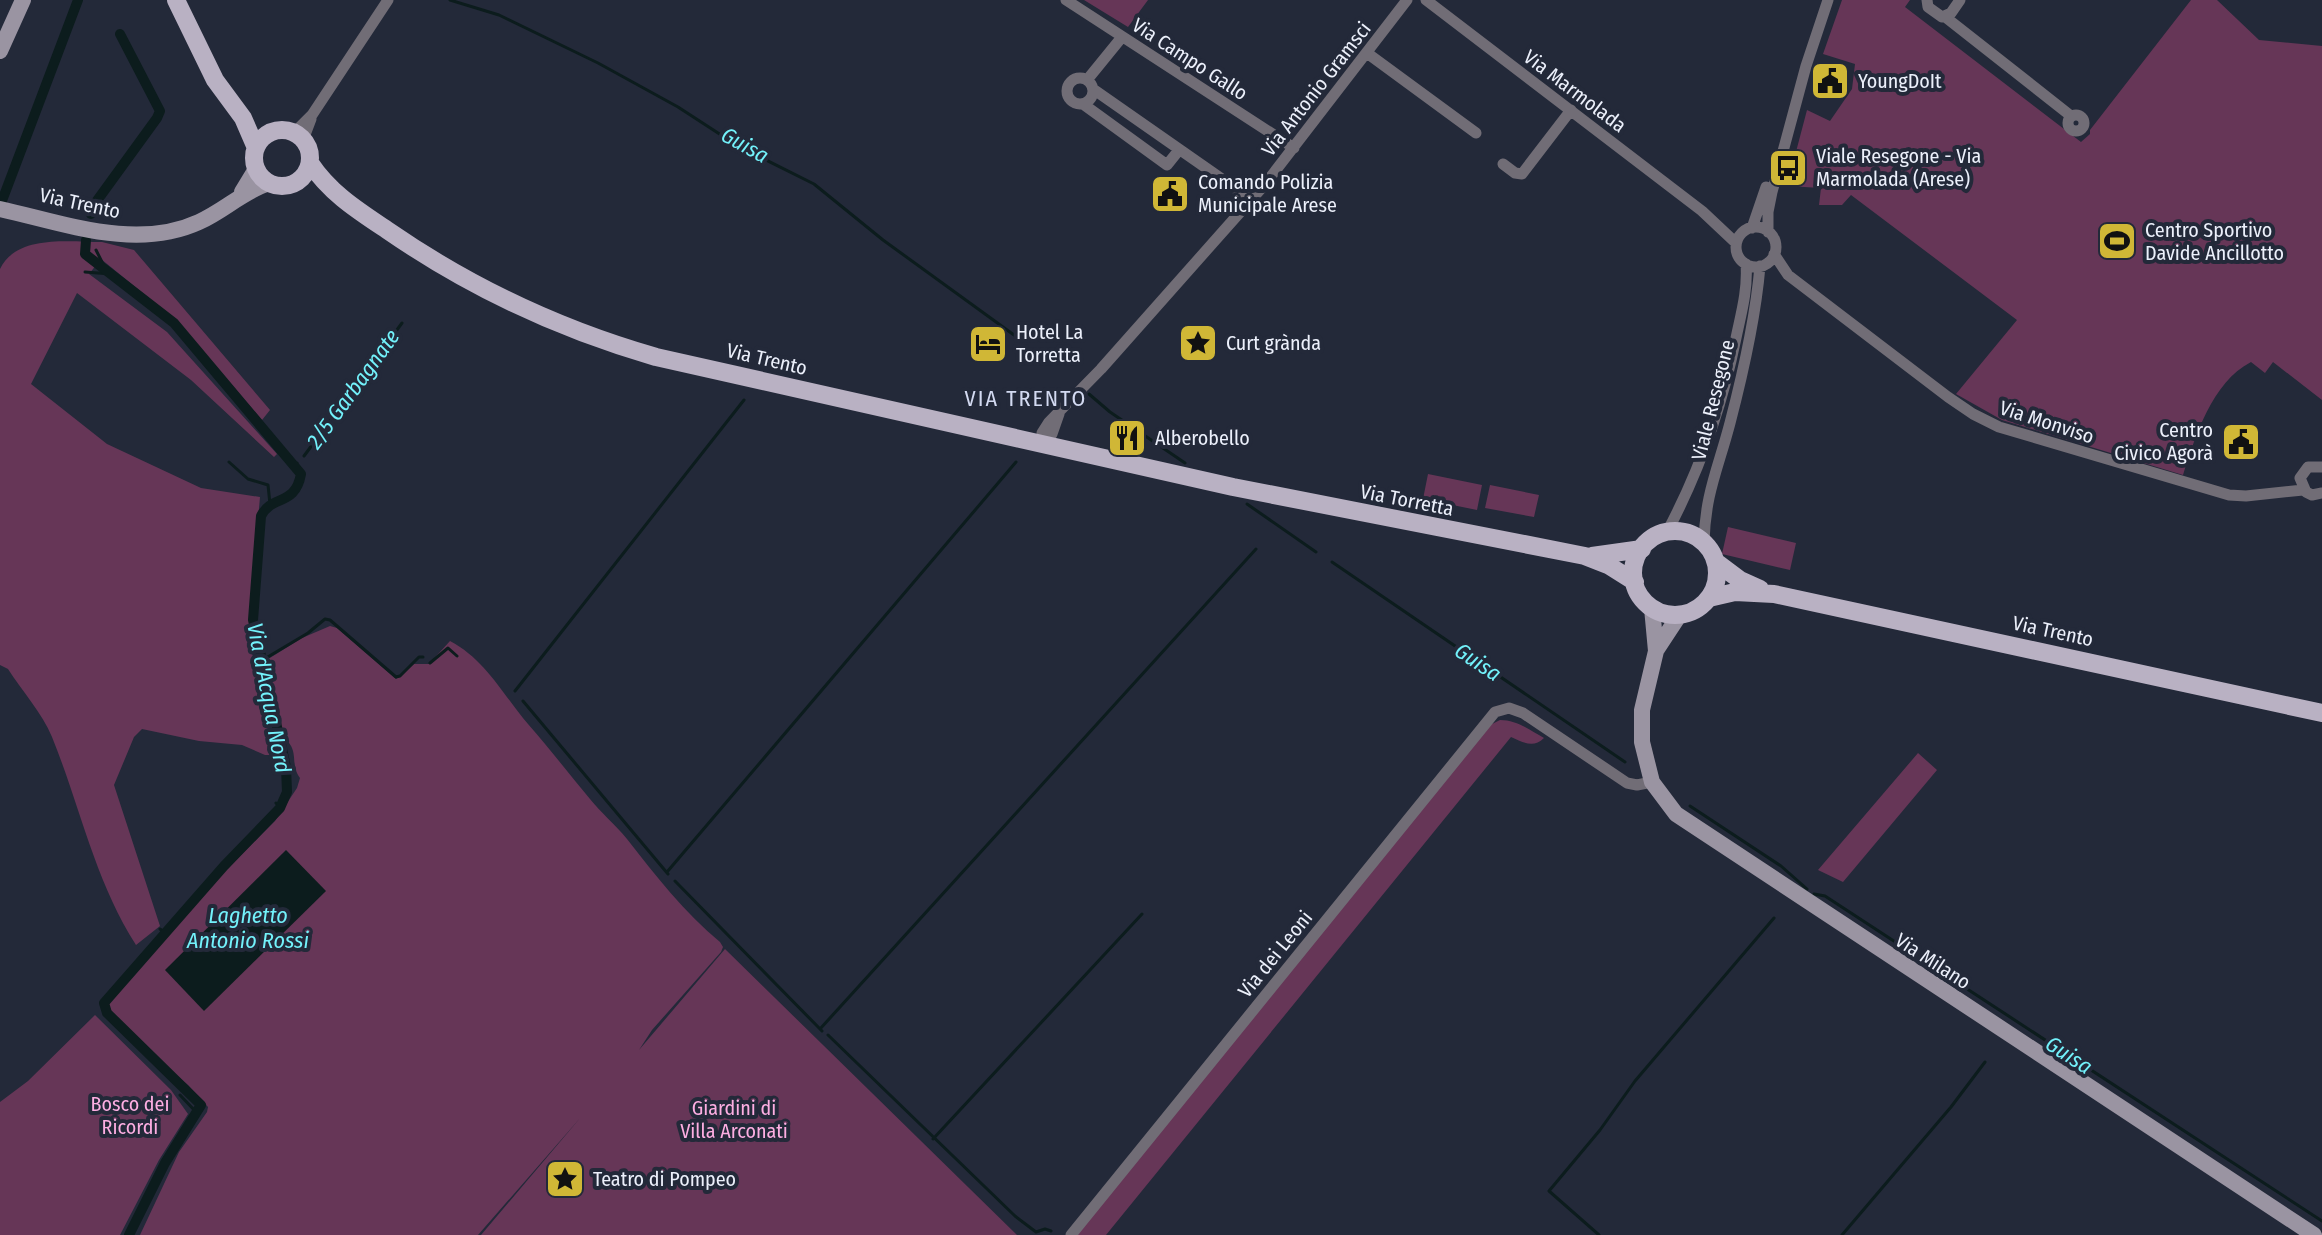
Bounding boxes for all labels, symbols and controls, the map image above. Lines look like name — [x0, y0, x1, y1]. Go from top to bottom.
street label: Via Campo Gallo — [1128, 13, 1252, 105]
street label: Via Antonio Gramsci — [1256, 17, 1376, 161]
street label: Via Marmolada — [1519, 45, 1631, 137]
public building icon: YoungDoIt — [1809, 60, 1851, 102]
place label: YoungDoIt — [1858, 69, 1942, 93]
water label: Guisa — [716, 121, 774, 169]
place label: Viale Resegone - Via Marmolada (Arese) — [1816, 144, 1981, 191]
bus stop icon: Viale Resegone - Via Marmolada (Arese) — [1767, 147, 1809, 189]
place label: Comando Polizia Municipale Arese — [1198, 170, 1337, 217]
public building icon: Comando Polizia Municipale Arese — [1149, 173, 1191, 215]
street label: Via Trento — [37, 183, 123, 223]
place label: Centro Sportivo Davide Ancillotto — [2145, 218, 2284, 265]
sports icon: Centro Sportivo Davide Ancillotto — [2096, 220, 2138, 262]
place label: Hotel La Torretta — [1016, 320, 1083, 367]
place icon: Curt grànda — [1177, 322, 1219, 364]
hotel icon: Hotel La Torretta — [967, 323, 1009, 365]
water label: 2/5 Garbagnate — [300, 324, 405, 455]
place label: Curt grànda — [1226, 331, 1321, 355]
street label: Viale Resegone — [1686, 337, 1740, 463]
street label: Via Trento — [724, 338, 810, 380]
district label: VIA TRENTO — [965, 385, 1087, 412]
street label: Via Monviso — [1997, 395, 2097, 449]
restaurant icon: Alberobello — [1106, 417, 1148, 459]
place label: Centro Civico Agorà — [2114, 418, 2213, 465]
public building icon: Centro Civico Agorà — [2220, 421, 2262, 463]
place label: Alberobello — [1155, 426, 1250, 450]
street label: Via Torretta — [1358, 479, 1456, 521]
street label: Via Trento — [2010, 611, 2096, 651]
water label: Via d'Acqua Nord — [241, 621, 297, 775]
water label: Guisa — [1450, 637, 1506, 687]
water label: Laghetto Antonio Rossi — [186, 902, 309, 954]
street label: Via dei Leoni — [1233, 906, 1317, 1002]
street label: Via Milano — [1891, 928, 1975, 994]
water label: Guisa — [2041, 1030, 2097, 1080]
park label: Bosco dei Ricordi — [90, 1092, 170, 1139]
park label: Giardini di Villa Arconati — [680, 1096, 788, 1143]
place icon: Teatro di Pompeo — [544, 1158, 586, 1200]
place label: Teatro di Pompeo — [593, 1167, 736, 1191]

